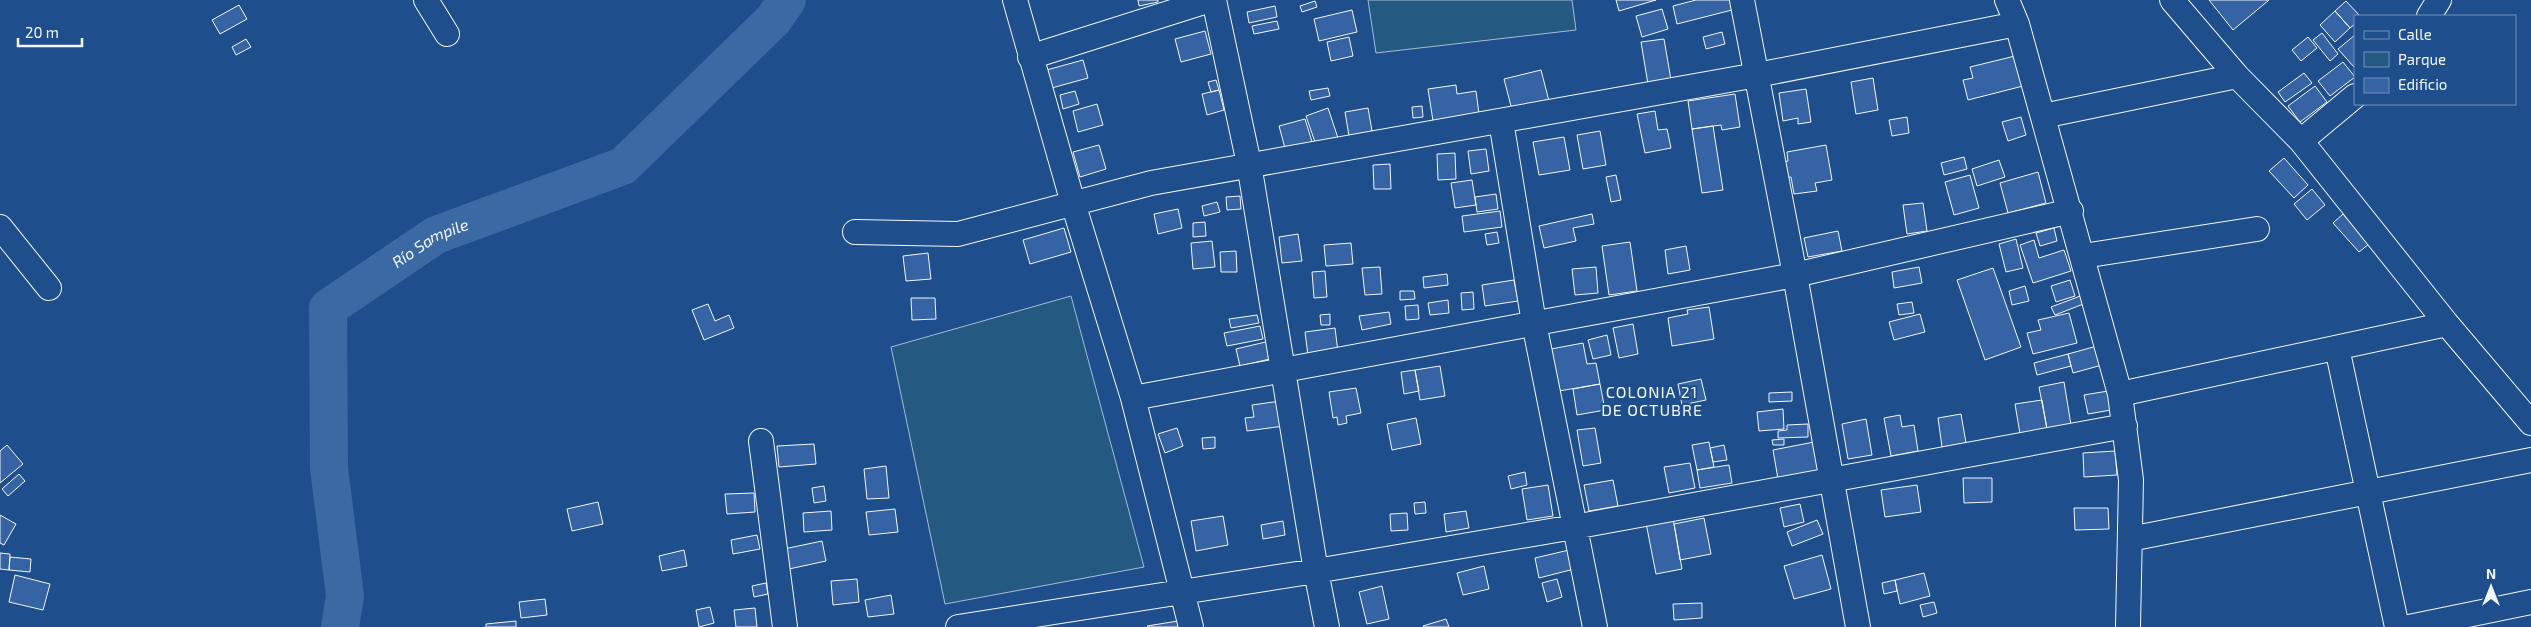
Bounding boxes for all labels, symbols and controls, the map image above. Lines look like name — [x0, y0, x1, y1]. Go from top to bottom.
scale bar — [18, 15, 81, 47]
legend — [2354, 15, 2516, 105]
text: 20 m — [25, 23, 59, 41]
text: Calle — [2398, 25, 2432, 43]
text: Parque — [2398, 50, 2446, 68]
text: Edificio — [2398, 75, 2447, 93]
water label: Río Sampile — [388, 214, 471, 271]
district label: COLONIA 21 DE OCTUBRE — [1601, 382, 1703, 419]
north arrow — [2466, 562, 2516, 612]
text: N — [2486, 565, 2496, 582]

